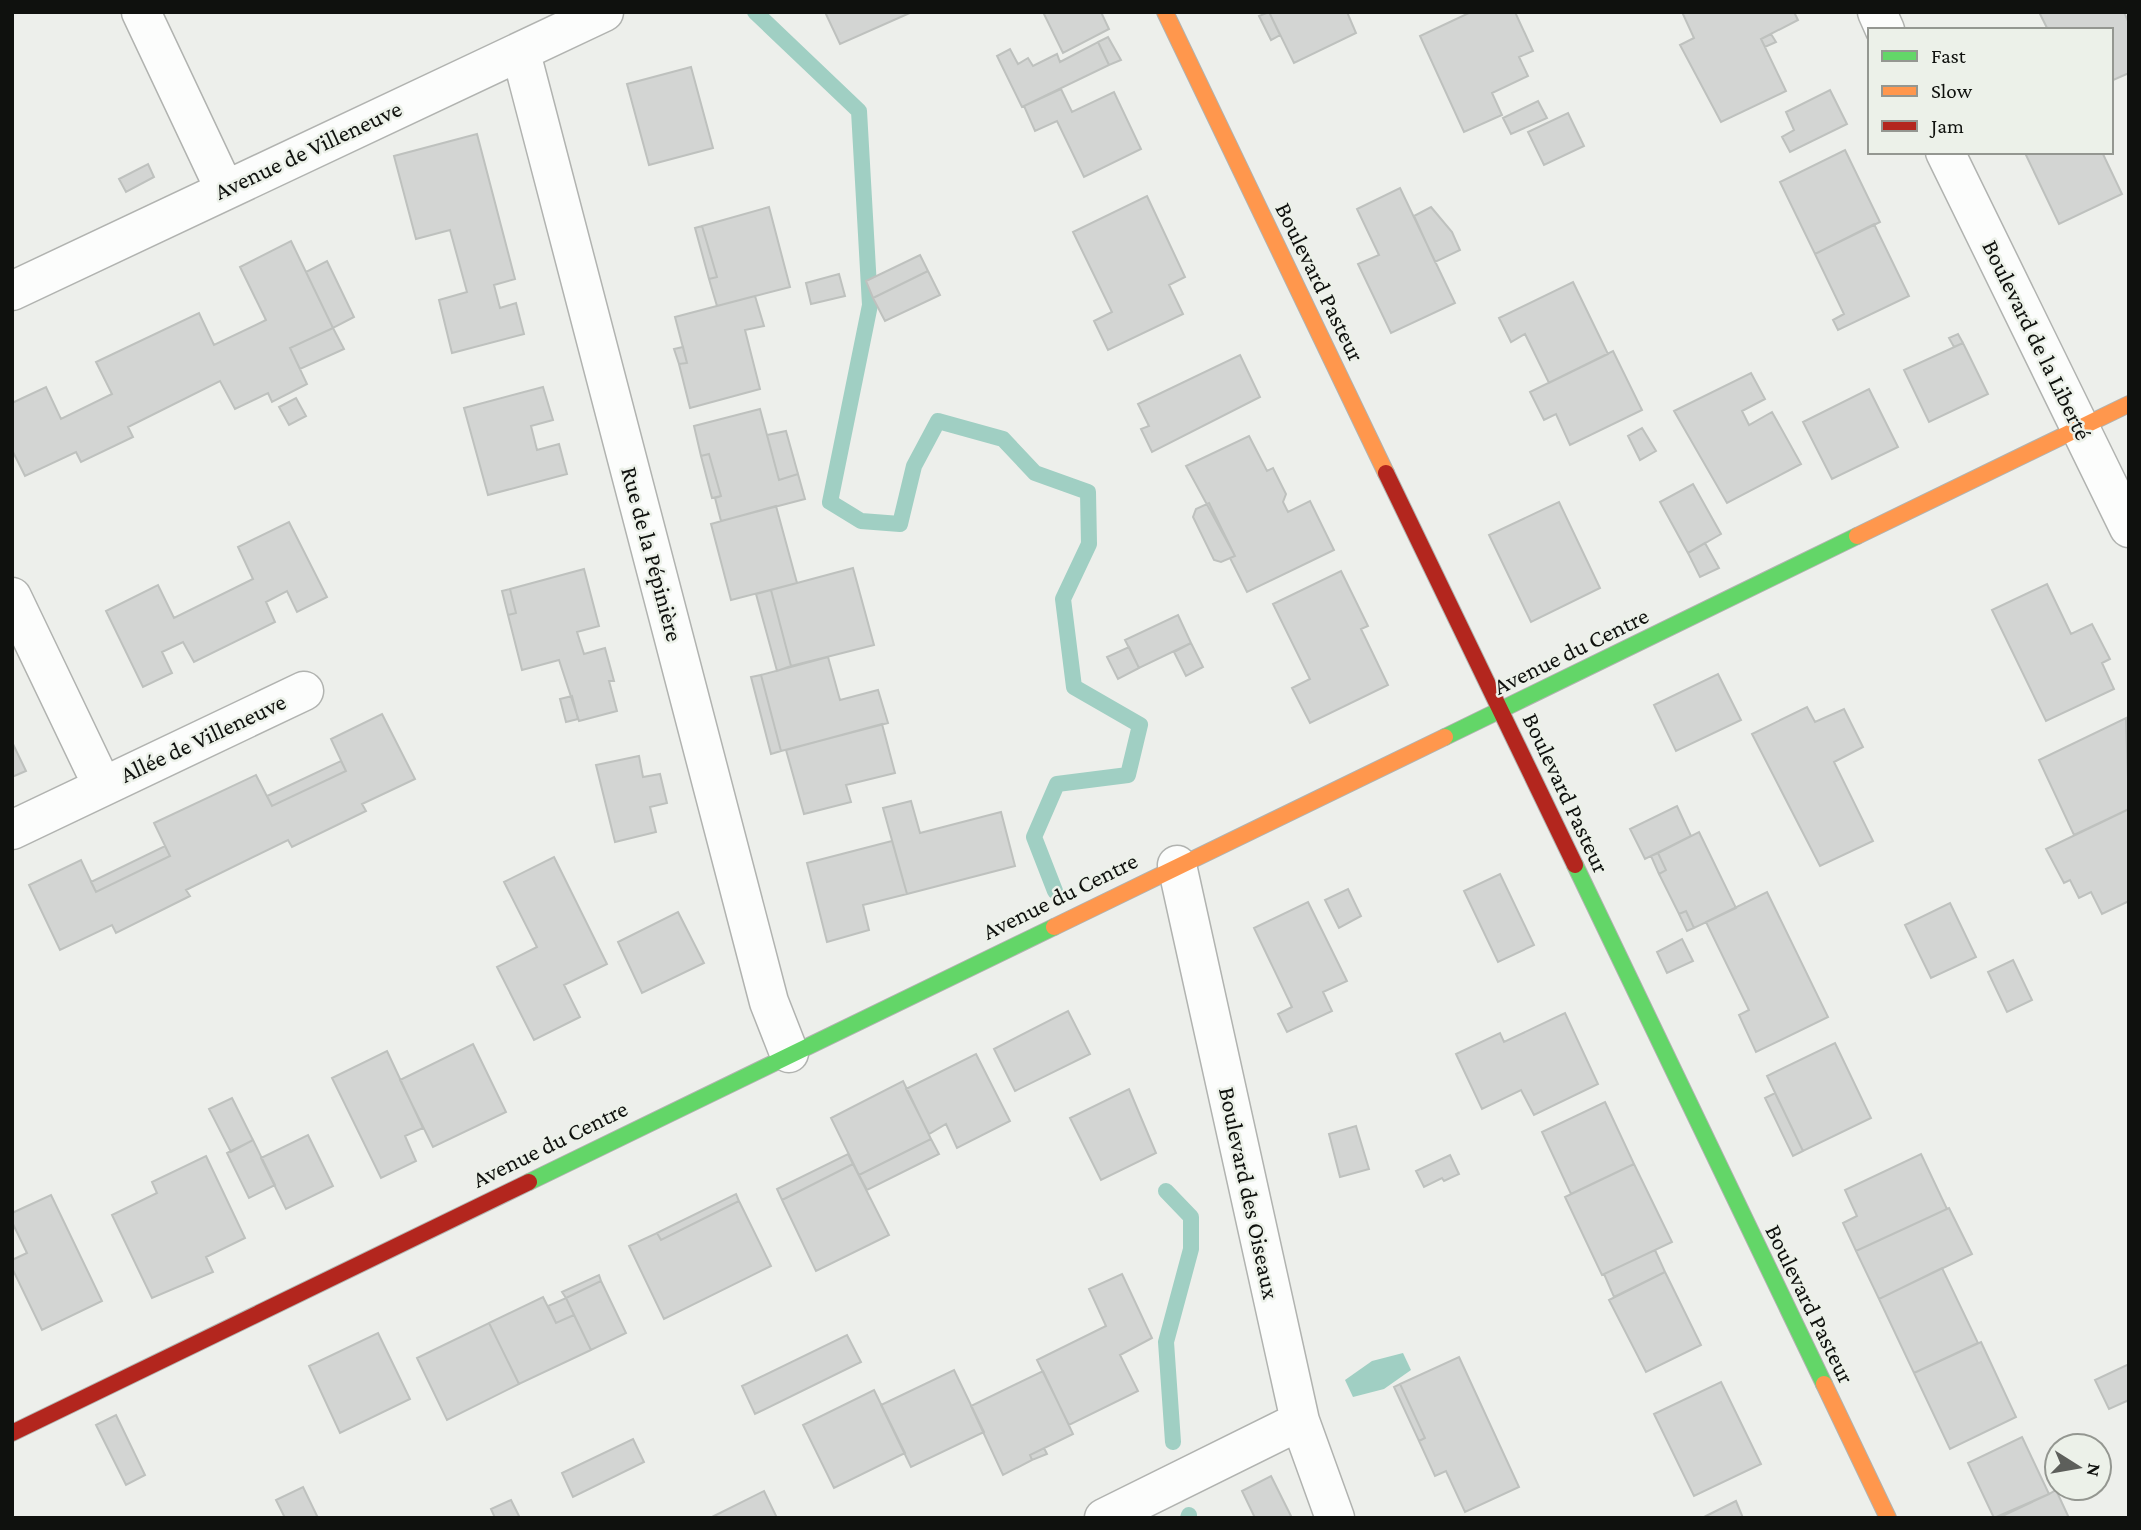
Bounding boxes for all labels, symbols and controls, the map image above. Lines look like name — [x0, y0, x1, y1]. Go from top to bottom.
legend — [1868, 28, 2113, 154]
text: Fast — [1931, 44, 1967, 68]
text: Slow — [1931, 79, 1973, 103]
street label: Avenue de Villeneuve — [210, 94, 406, 205]
text: Jam — [1929, 114, 1964, 138]
street label: Boulevard Pasteur — [1270, 198, 1371, 366]
street label: Boulevard de la Liberté — [1977, 235, 2098, 444]
street label: Rue de la Pépinière — [616, 464, 689, 644]
street label: Avenue du Centre — [1489, 601, 1653, 700]
street label: Allée de Villeneuve — [116, 687, 290, 788]
street label: Boulevard Pasteur — [1518, 708, 1616, 878]
street label: Avenue du Centre — [978, 846, 1142, 945]
street label: Boulevard des Oiseaux — [1214, 1084, 1285, 1301]
street label: Avenue du Centre — [468, 1094, 632, 1193]
street label: Boulevard Pasteur — [1760, 1220, 1861, 1388]
north arrow — [2043, 1432, 2113, 1502]
text: N — [2083, 1462, 2106, 1479]

